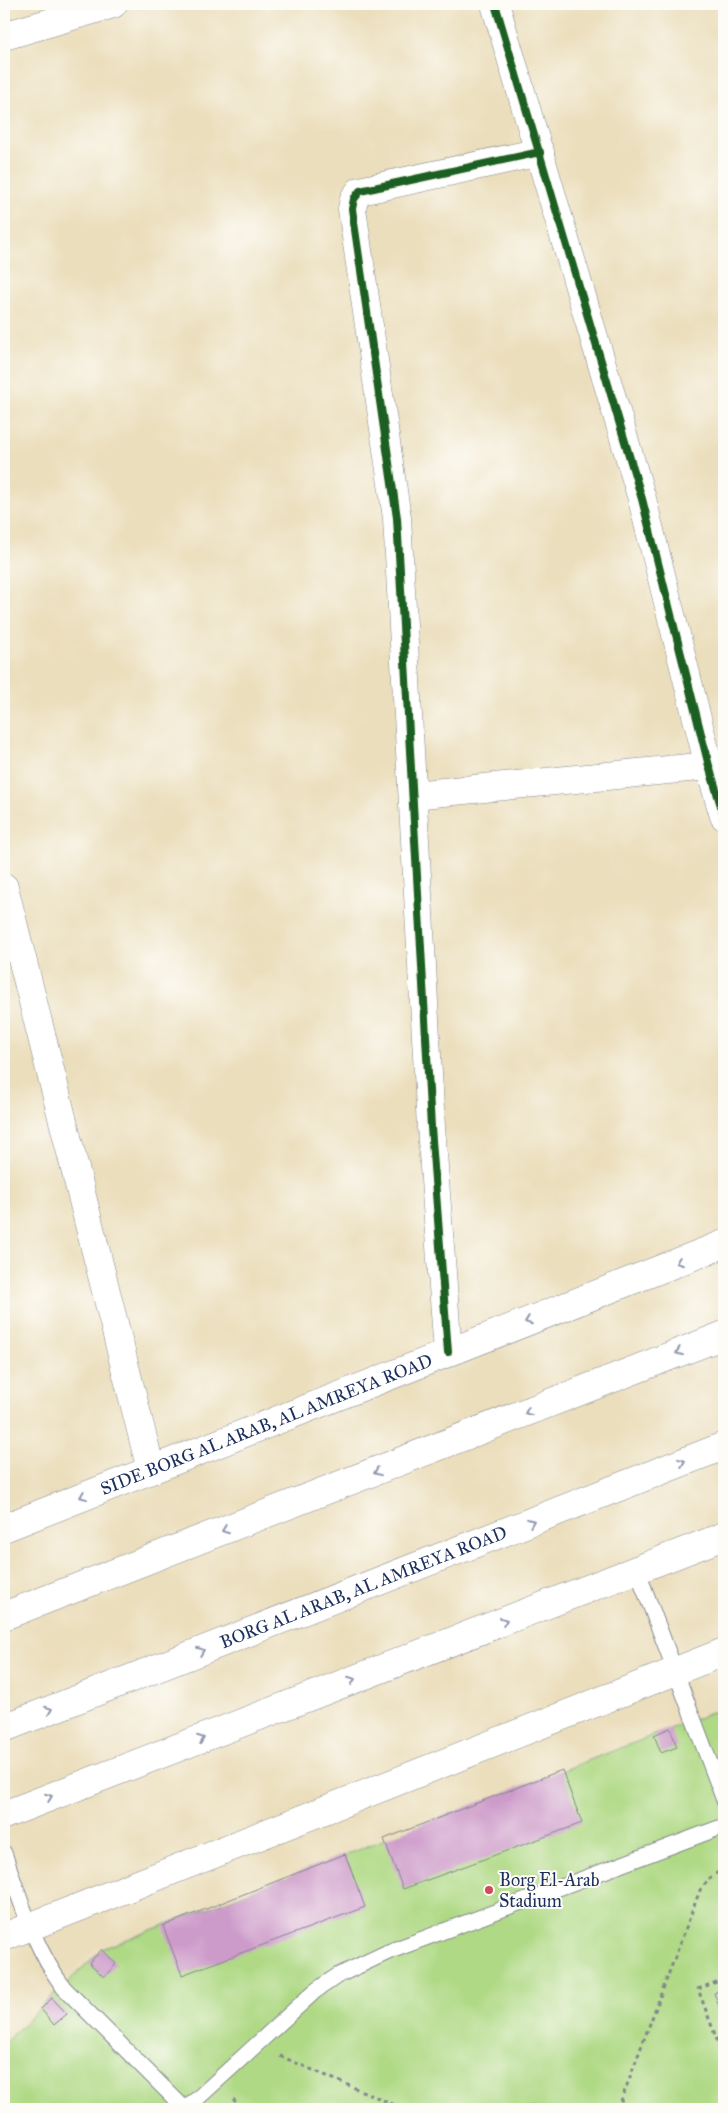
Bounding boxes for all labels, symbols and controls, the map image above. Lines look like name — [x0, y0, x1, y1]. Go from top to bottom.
one-way arrow — [675, 1255, 684, 1266]
one-way arrow — [524, 1315, 532, 1325]
one-way arrow — [675, 1346, 684, 1357]
street label: SIDE BORG AL ARAB, AL AMREYA ROAD — [97, 1349, 435, 1500]
one-way arrow — [524, 1406, 533, 1416]
one-way arrow — [678, 1458, 686, 1468]
one-way arrow — [373, 1466, 381, 1476]
one-way arrow — [80, 1491, 88, 1501]
one-way arrow — [526, 1518, 535, 1528]
street label: BORG AL ARAB, AL AMREYA ROAD — [217, 1521, 510, 1653]
one-way arrow — [221, 1524, 230, 1535]
one-way arrow — [499, 1617, 508, 1627]
one-way arrow — [196, 1647, 204, 1657]
one-way arrow — [347, 1676, 356, 1686]
one-way arrow — [44, 1706, 53, 1716]
one-way arrow — [196, 1734, 205, 1745]
one-way arrow — [44, 1793, 53, 1803]
place label: Borg El-Arab Stadium — [499, 1869, 600, 1912]
marker: Borg El-Arab Stadium — [483, 1884, 495, 1896]

